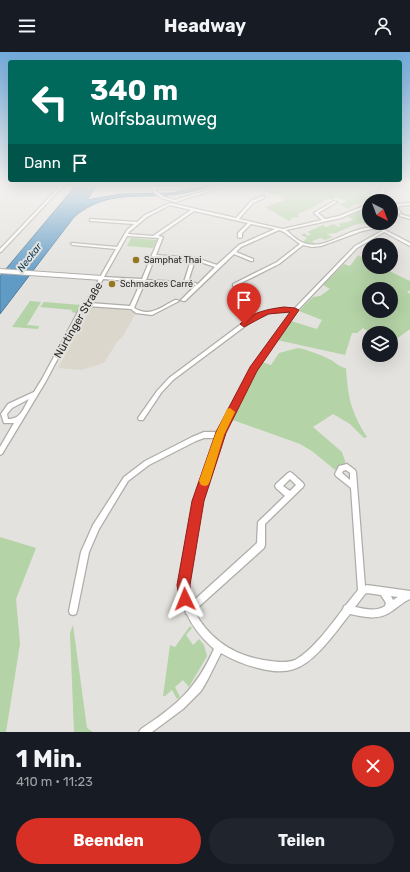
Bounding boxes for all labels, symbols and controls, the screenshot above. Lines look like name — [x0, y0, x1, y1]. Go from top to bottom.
icon: menu — [16, 15, 38, 37]
text: Headway — [164, 15, 246, 37]
icon: person — [372, 15, 394, 37]
text: 340 m — [90, 74, 178, 107]
icon: left — [24, 76, 76, 128]
text: Wolfsbaumweg — [90, 108, 217, 130]
icon: arrive — [69, 152, 91, 174]
text: Dann — [24, 154, 61, 172]
north arrow — [362, 194, 398, 230]
map controls — [362, 194, 398, 362]
button: sound — [362, 238, 398, 274]
water label: Neckar — [15, 240, 45, 274]
marker: Samphat Thai — [131, 255, 141, 265]
place label: Samphat Thai — [144, 255, 202, 265]
marker: Schmackes Carré — [107, 279, 117, 289]
place label: Schmackes Carré — [120, 279, 193, 289]
street label: Nürtinger Straße — [51, 280, 105, 360]
button: search — [362, 282, 398, 318]
pin — [227, 283, 261, 324]
icon: arrive — [233, 289, 255, 311]
button: layers — [362, 326, 398, 362]
position arrow — [164, 578, 206, 620]
text: 1 Min. — [16, 745, 82, 773]
button: close — [352, 745, 394, 787]
text: 410 m · 11:23 — [16, 774, 93, 789]
button: Beenden — [16, 818, 201, 864]
button: Teilen — [209, 818, 394, 864]

